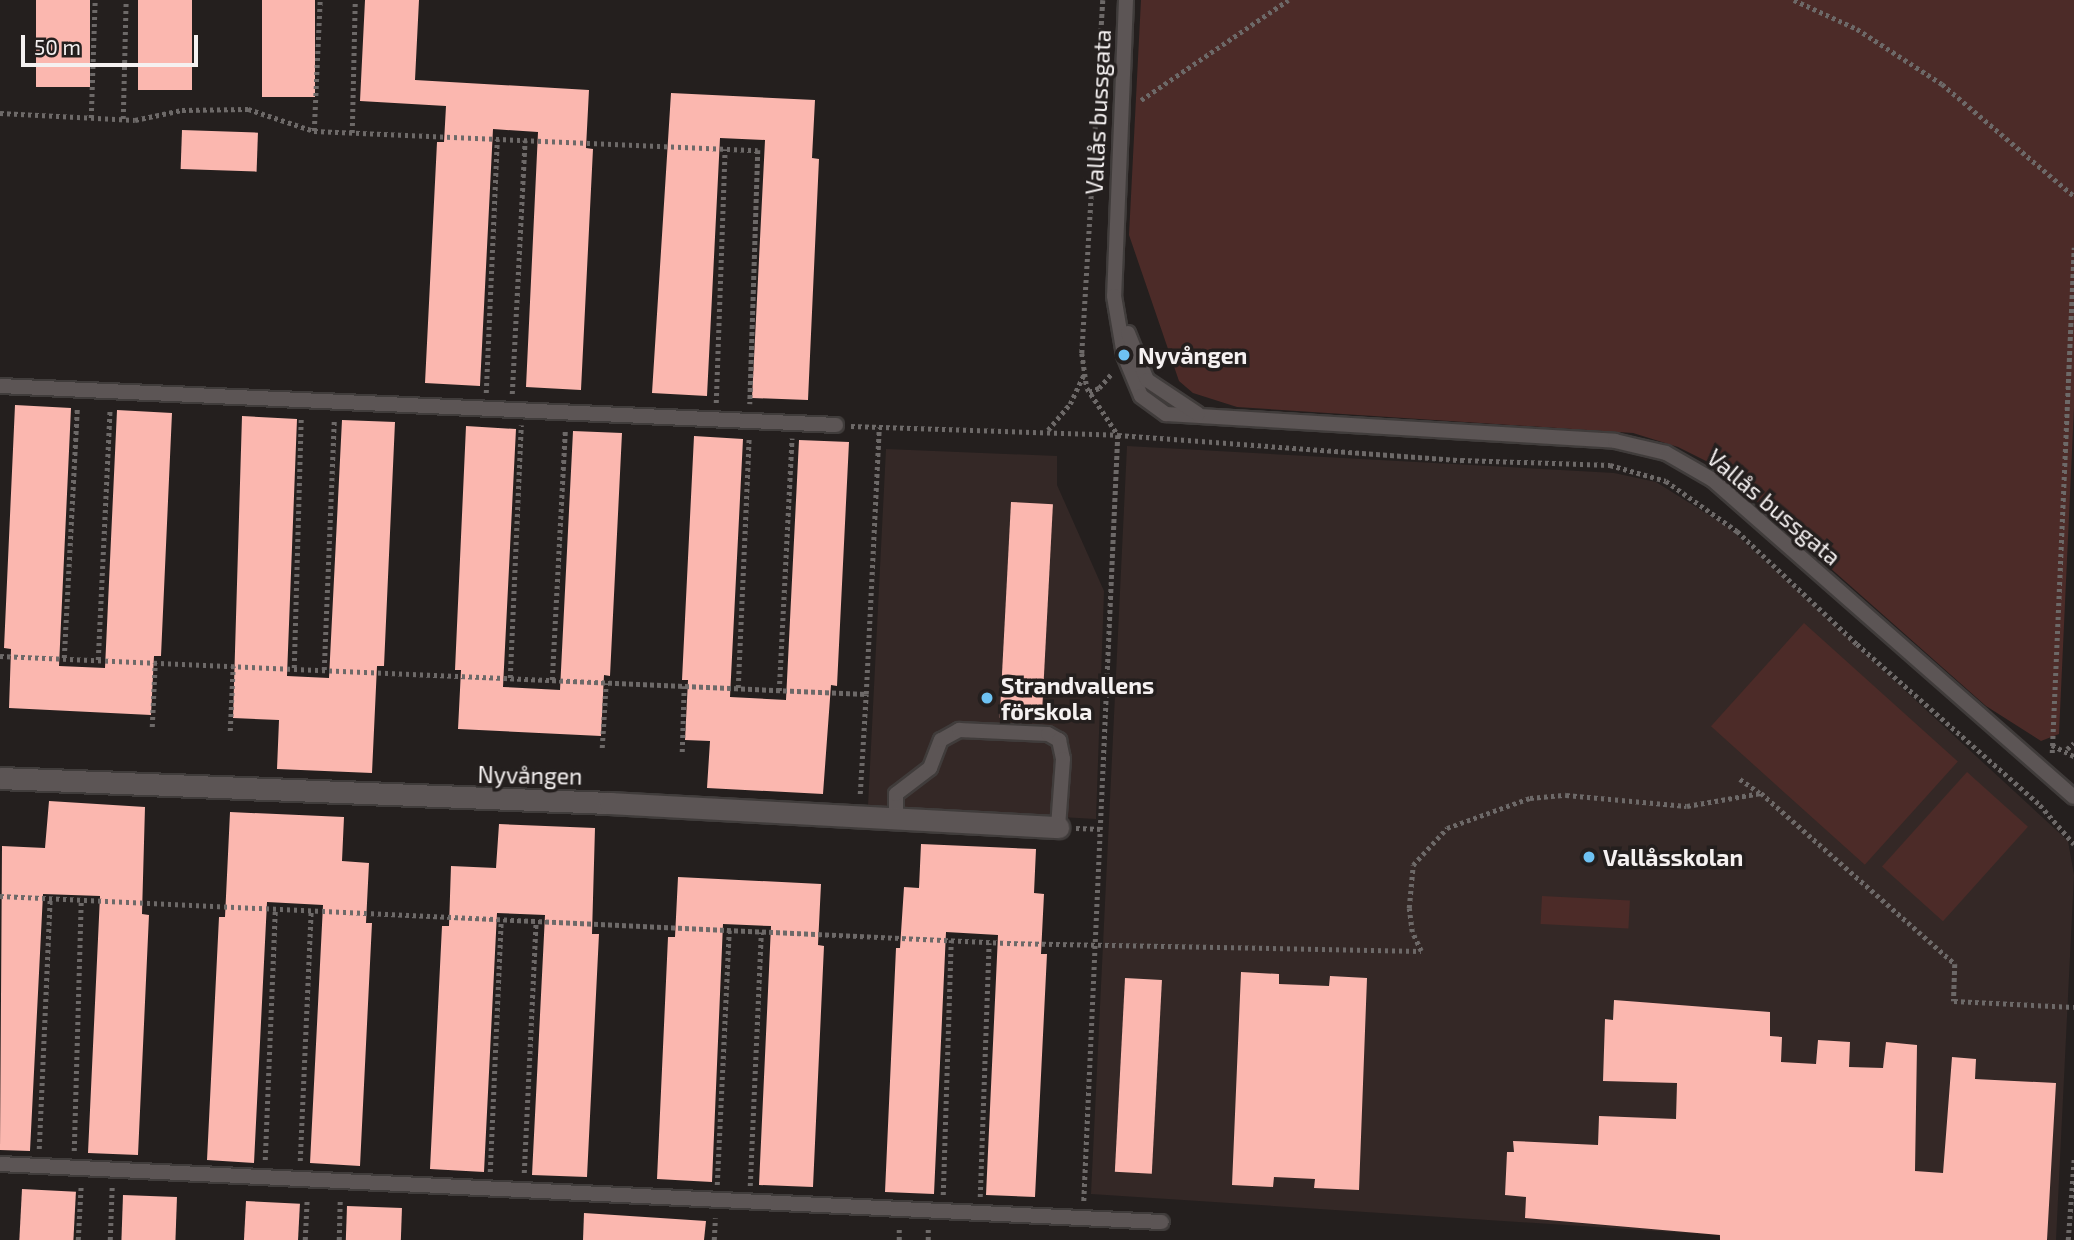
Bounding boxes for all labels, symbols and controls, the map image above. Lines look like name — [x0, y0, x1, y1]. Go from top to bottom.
scale bar — [24, 21, 201, 65]
street label: Vallås bussgata — [1080, 29, 1116, 195]
text: 50 m — [34, 34, 81, 59]
place label: Nyvången — [1138, 341, 1247, 369]
marker: Nyvången — [1116, 347, 1132, 363]
street label: Vallås bussgata — [1702, 443, 1846, 571]
place label: Strandvallens förskola — [1001, 671, 1154, 725]
marker: Strandvallens förskola — [979, 690, 995, 706]
street label: Nyvången — [477, 760, 583, 790]
place label: Vallåsskolan — [1603, 843, 1743, 871]
marker: Vallåsskolan — [1581, 849, 1597, 865]

